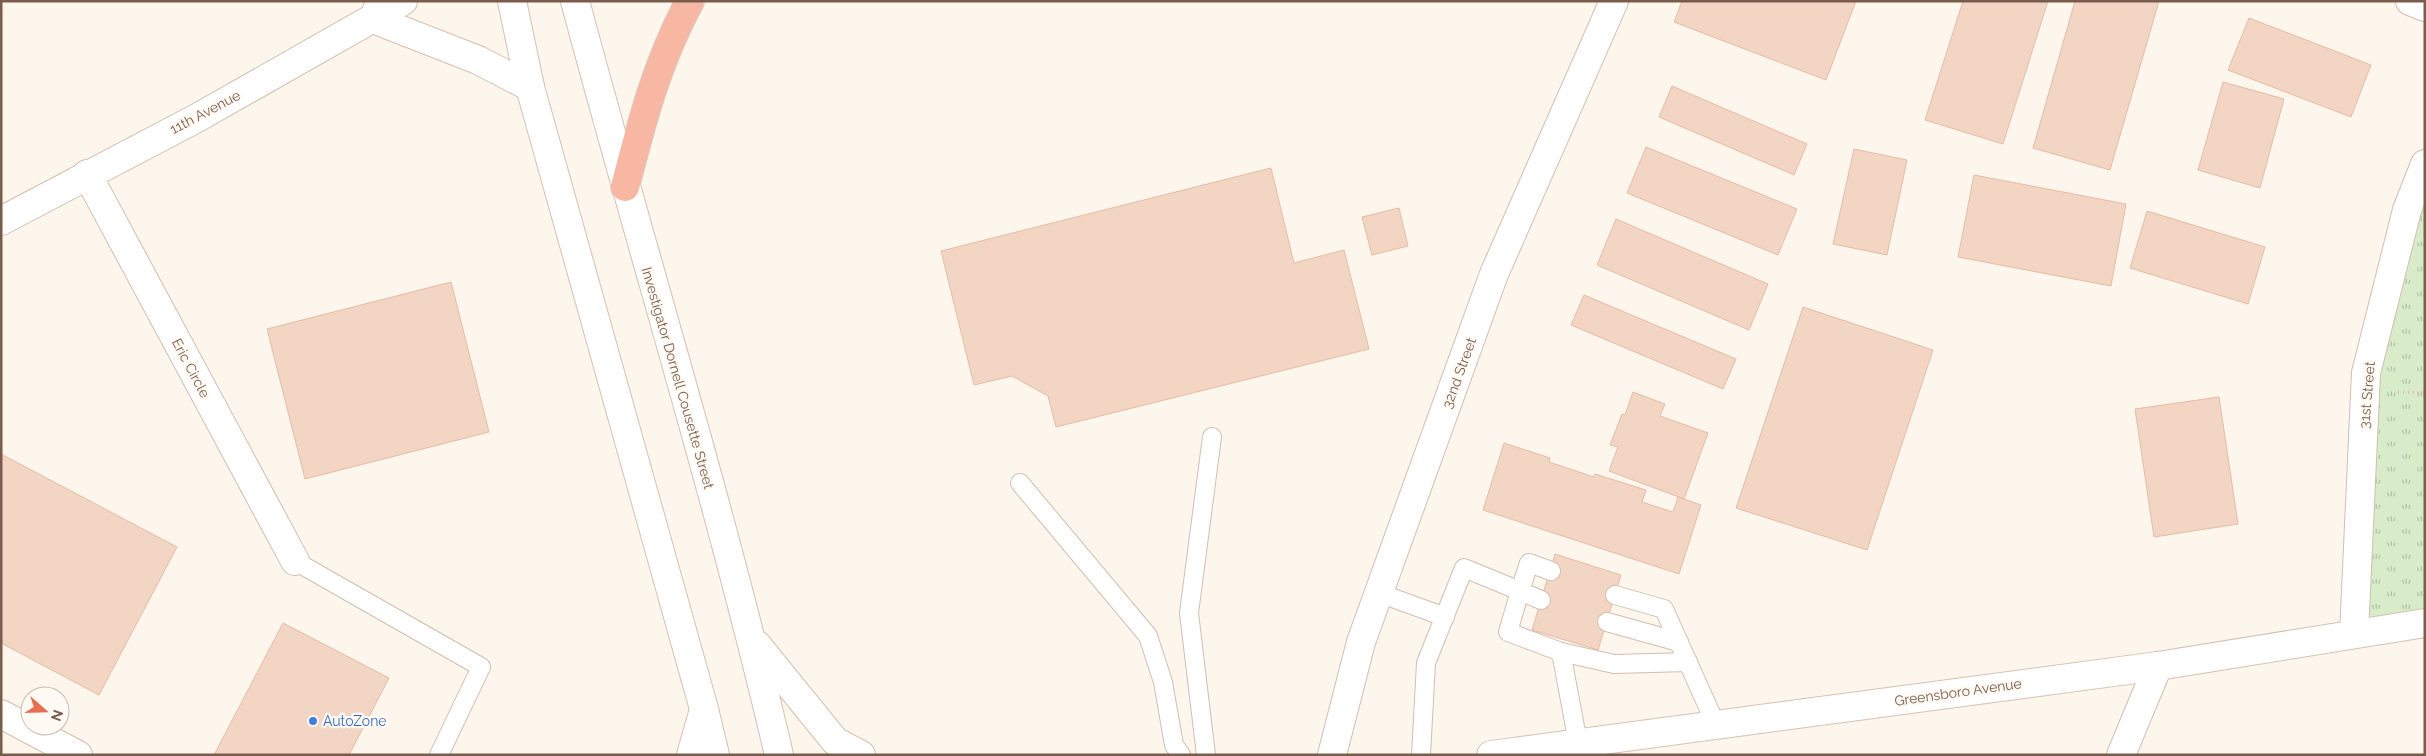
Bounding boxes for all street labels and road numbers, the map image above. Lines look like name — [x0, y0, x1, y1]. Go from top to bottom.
street label: 11th Avenue — [167, 87, 243, 137]
street label: Investigator Dornell Cousette Street — [639, 265, 717, 491]
street label: 32nd Street — [1439, 335, 1479, 411]
street label: Eric Circle — [169, 336, 213, 400]
street label: 31st Street — [2356, 360, 2378, 429]
street label: Greensboro Avenue — [1893, 675, 2023, 709]

